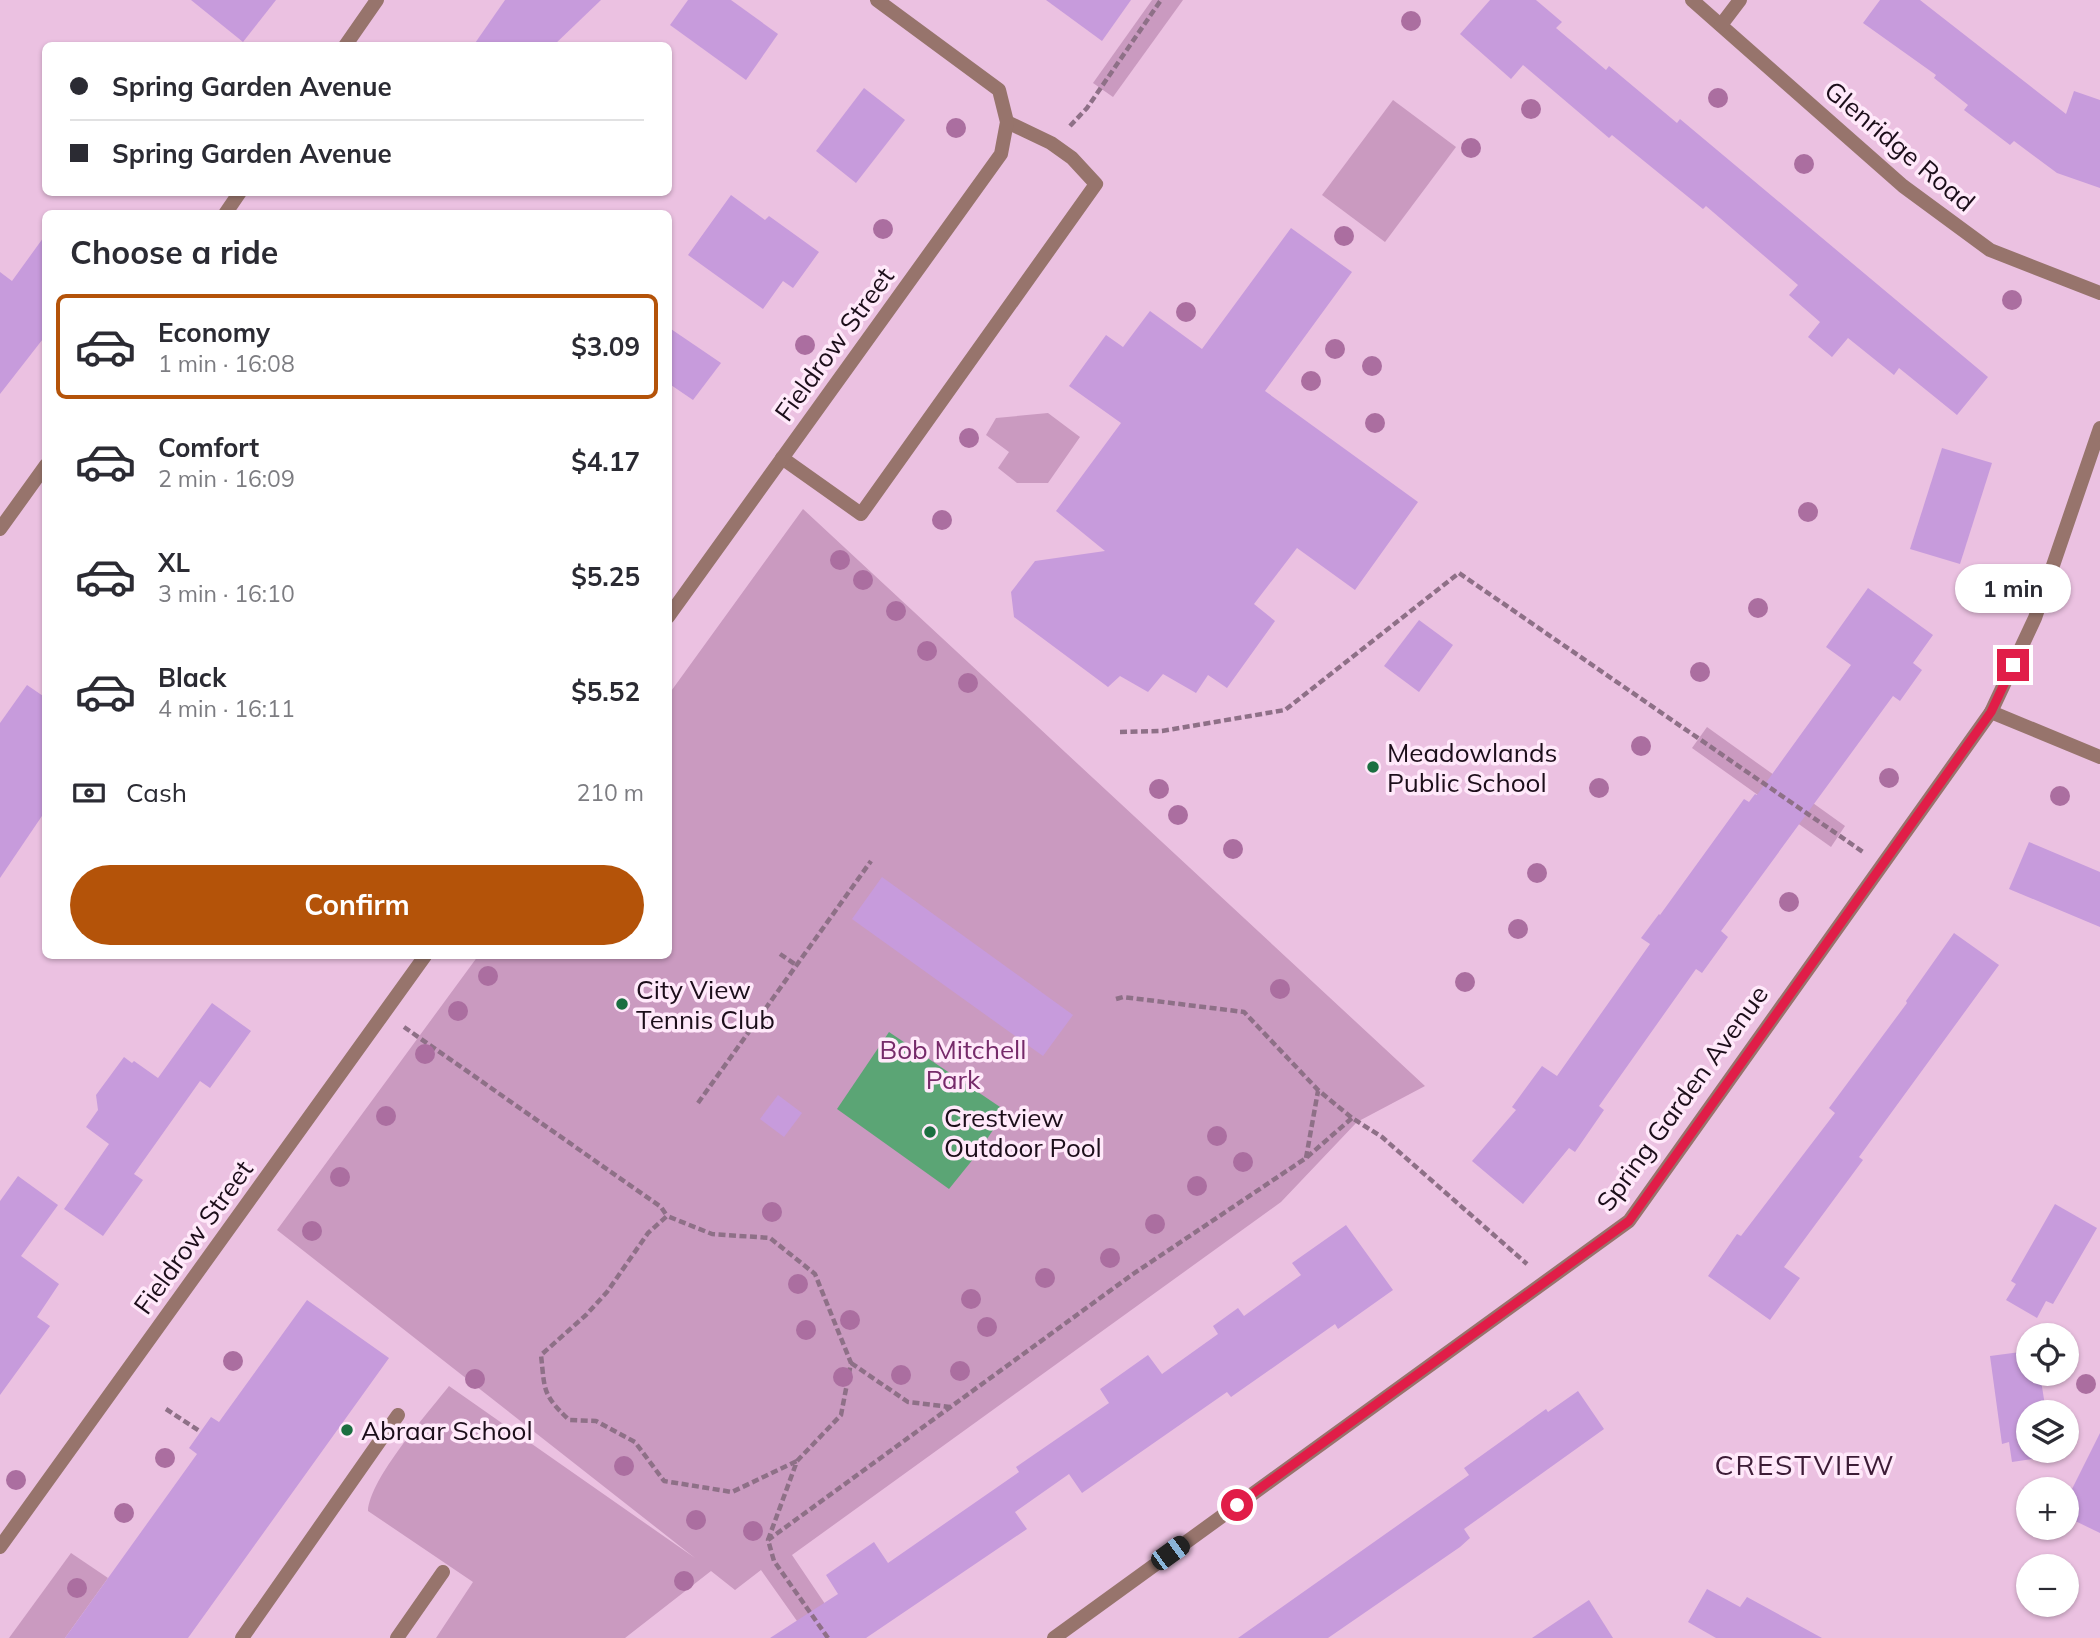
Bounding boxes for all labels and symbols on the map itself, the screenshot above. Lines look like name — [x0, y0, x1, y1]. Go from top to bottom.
street label: Glenridge Road — [1818, 74, 1982, 218]
street label: Fieldrow Street — [767, 261, 901, 427]
callout: 1 min — [1955, 564, 2071, 612]
route end — [1997, 649, 2029, 681]
place label: Meadowlands Public School — [1387, 736, 1557, 799]
marker: Meadowlands Public School — [1365, 759, 1381, 775]
place label: City View Tennis Club — [636, 973, 775, 1036]
street label: Spring Garden Avenue — [1589, 979, 1775, 1217]
marker: City View Tennis Club — [614, 996, 630, 1012]
park label: Bob Mitchell Park — [879, 1033, 1027, 1096]
place label: Crestview Outdoor Pool — [944, 1101, 1102, 1164]
marker: Crestview Outdoor Pool — [922, 1124, 938, 1140]
street label: Fieldrow Street — [126, 1154, 260, 1320]
place label: Abraar School — [361, 1414, 533, 1447]
marker: Abraar School — [339, 1422, 355, 1438]
district label: CRESTVIEW — [1714, 1447, 1896, 1482]
route start — [1221, 1489, 1253, 1521]
car — [1147, 1532, 1194, 1574]

